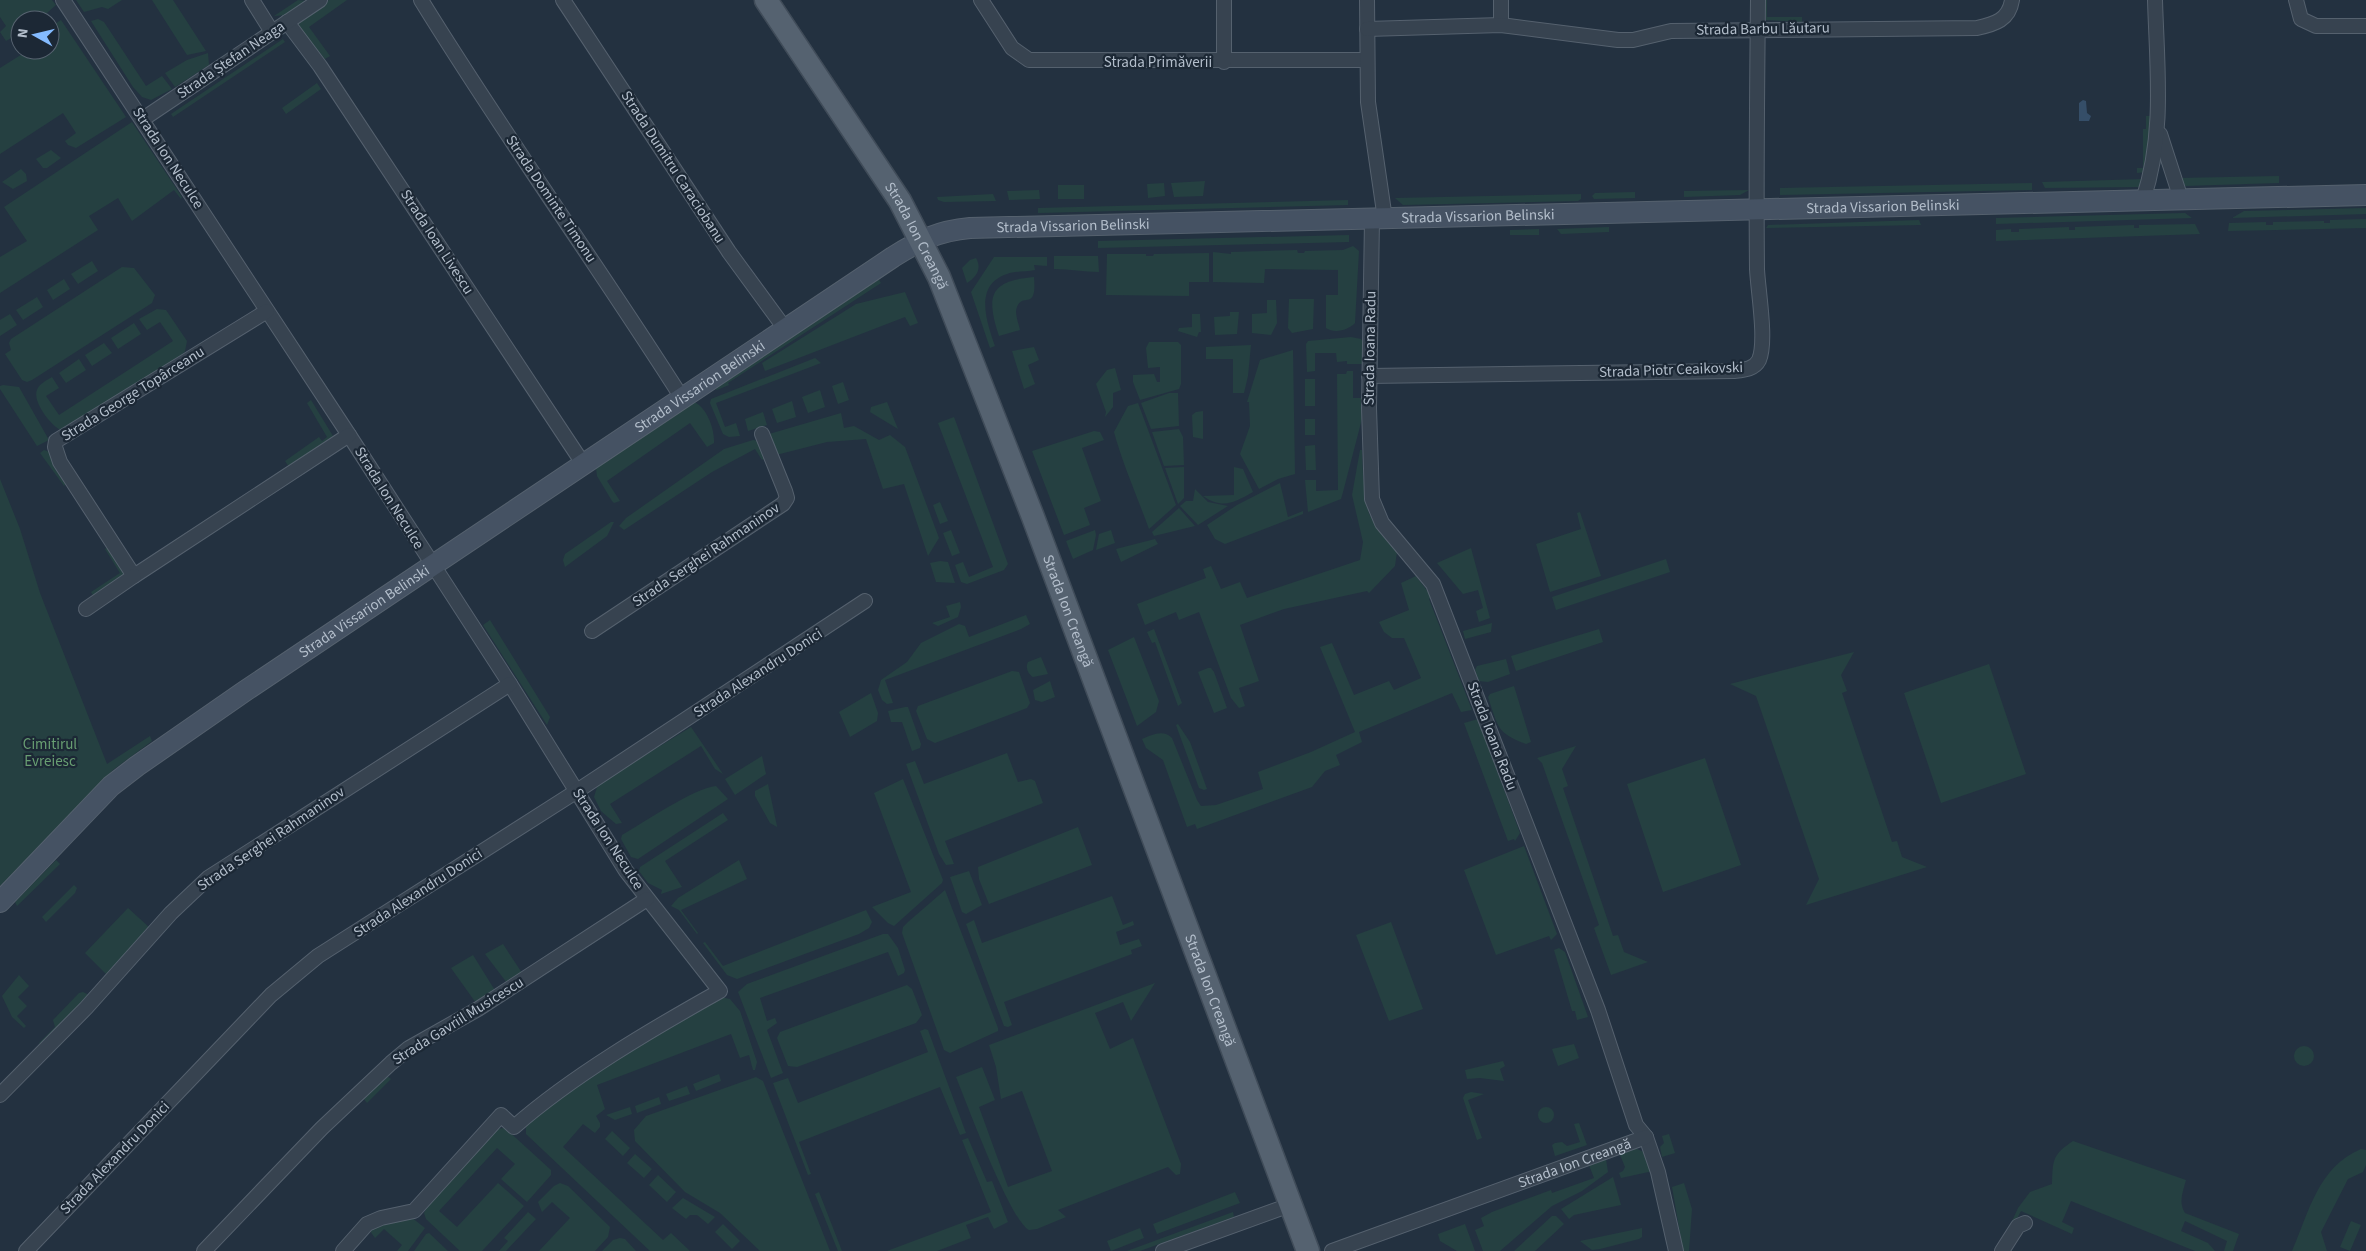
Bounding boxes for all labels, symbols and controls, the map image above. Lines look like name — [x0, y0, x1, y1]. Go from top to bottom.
north arrow — [10, 10, 60, 60]
street label: Strada Ștefan Neaga — [173, 16, 289, 104]
street label: Strada Barbu Lăutaru — [1696, 17, 1830, 41]
text: N — [13, 27, 34, 39]
street label: Strada Primăverii — [1104, 52, 1212, 73]
street label: Strada Dumitru Caraciobanu — [616, 87, 730, 247]
street label: Strada Ion Neculce — [127, 103, 209, 213]
street label: Strada Dominte Timonu — [500, 131, 602, 267]
street label: Strada Ion Creangă — [880, 178, 953, 292]
street label: Strada Ioan Livescu — [395, 185, 479, 299]
street label: Strada Vissarion Belinski — [1806, 194, 1960, 219]
street label: Strada Vissarion Belinski — [1401, 204, 1555, 228]
street label: Strada Vissarion Belinski — [996, 213, 1150, 238]
street label: Strada Ioana Radu — [1359, 290, 1381, 406]
street label: Strada Vissarion Belinski — [630, 335, 769, 438]
street label: Strada George Topârceanu — [57, 341, 209, 447]
street label: Strada Piotr Ceaikovski — [1599, 357, 1743, 383]
street label: Strada Ion Neculce — [349, 443, 429, 553]
street label: Strada Serghei Rahmaninov — [628, 498, 784, 612]
street label: Strada Ion Creangă — [1037, 552, 1099, 670]
street label: Strada Vissarion Belinski — [294, 560, 434, 663]
street label: Strada Alexandru Donici — [689, 623, 827, 723]
street label: Strada Ioana Radu — [1462, 679, 1522, 793]
park label: Cimitirul Evreiesc — [23, 734, 77, 772]
street label: Strada Serghei Rahmaninov — [193, 782, 349, 896]
street label: Strada Ion Neculce — [567, 784, 649, 894]
street label: Strada Alexandru Donici — [349, 843, 487, 943]
street label: Strada Ion Creangă — [1180, 931, 1241, 1050]
street label: Strada Gavriil Musicescu — [388, 972, 528, 1070]
street label: Strada Alexandru Donici — [55, 1097, 175, 1219]
street label: Strada Ion Creangă — [1515, 1133, 1634, 1193]

